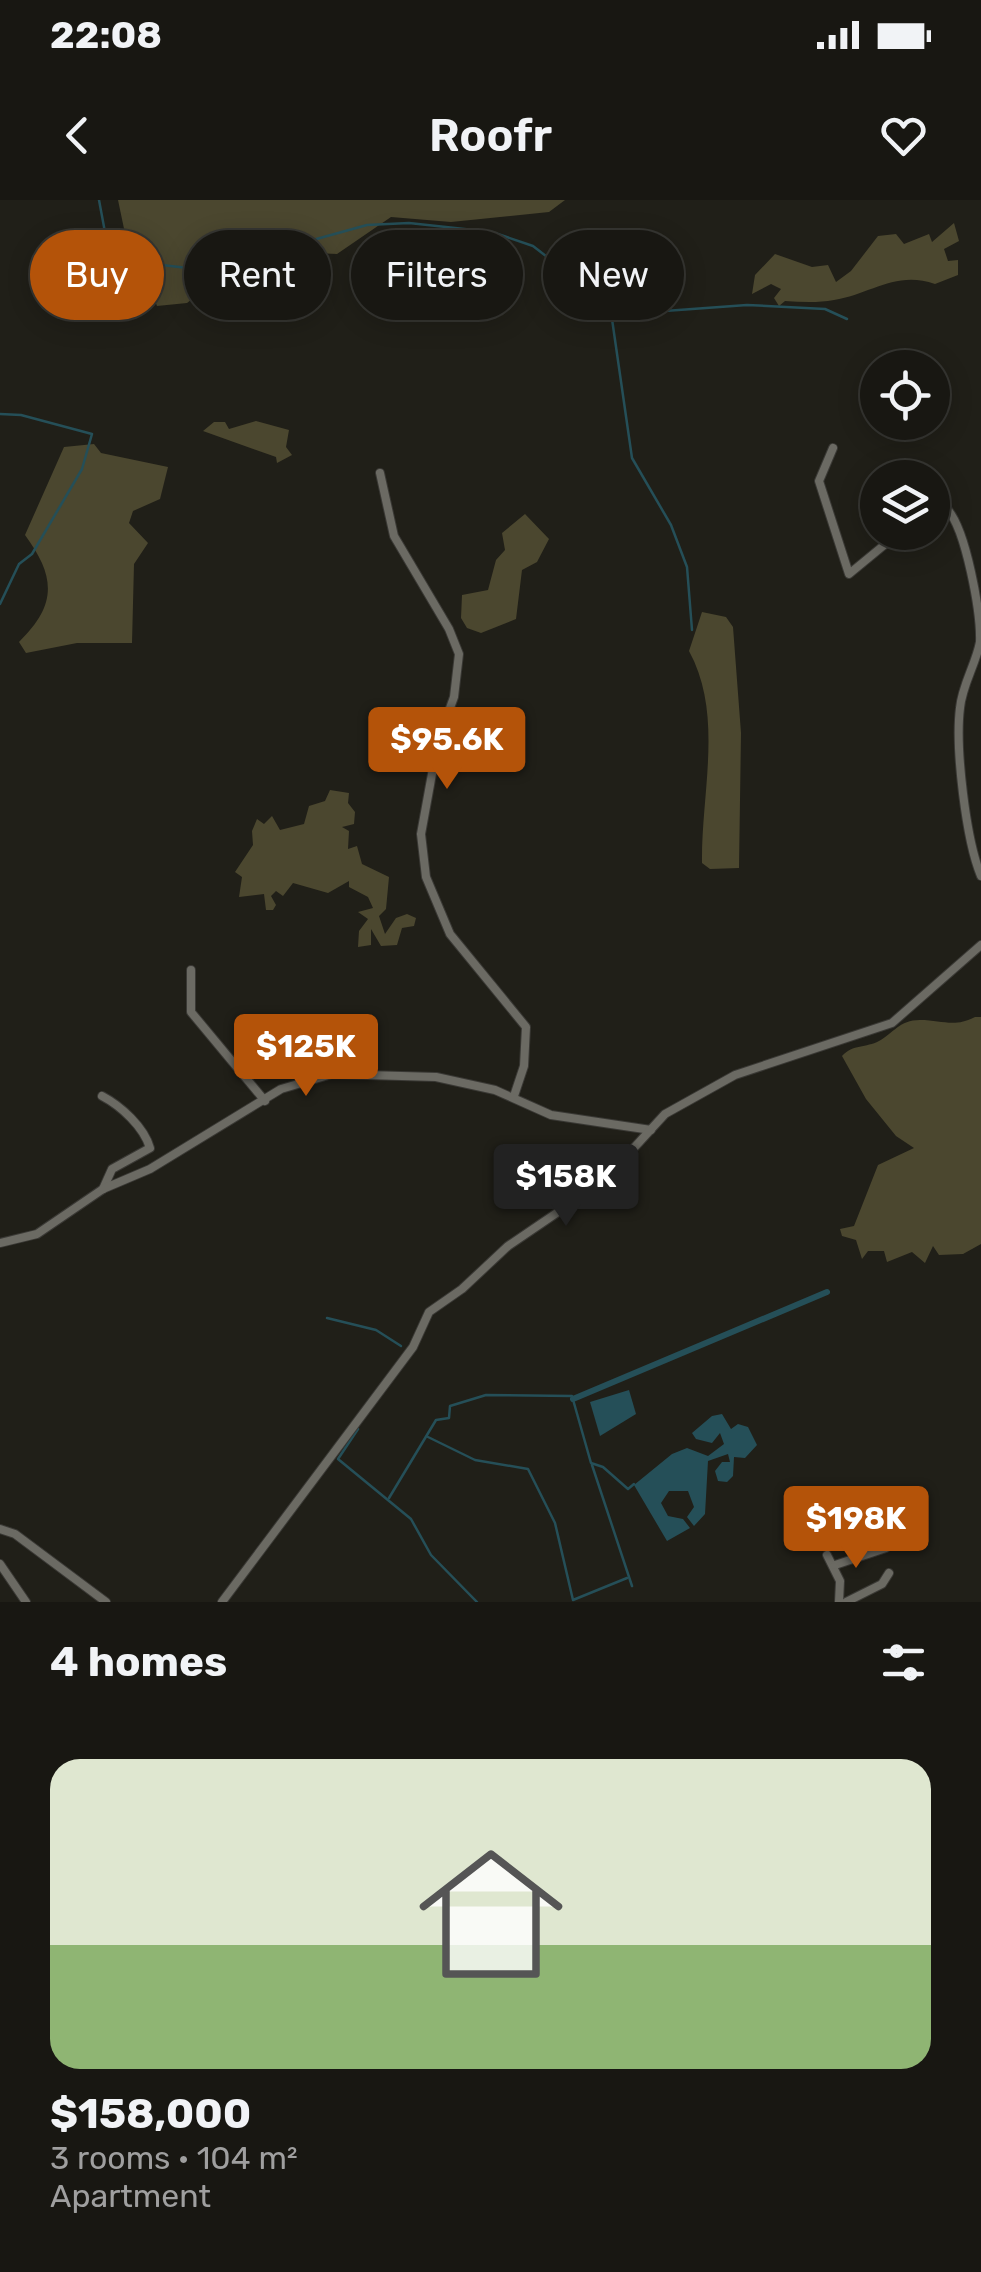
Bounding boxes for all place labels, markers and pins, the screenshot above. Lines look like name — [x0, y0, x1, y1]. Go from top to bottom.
pin: $95.6K — [366, 707, 528, 792]
pin: $125K — [236, 1014, 376, 1099]
pin: $158K — [496, 1144, 636, 1229]
pin: $198K — [786, 1486, 926, 1571]

